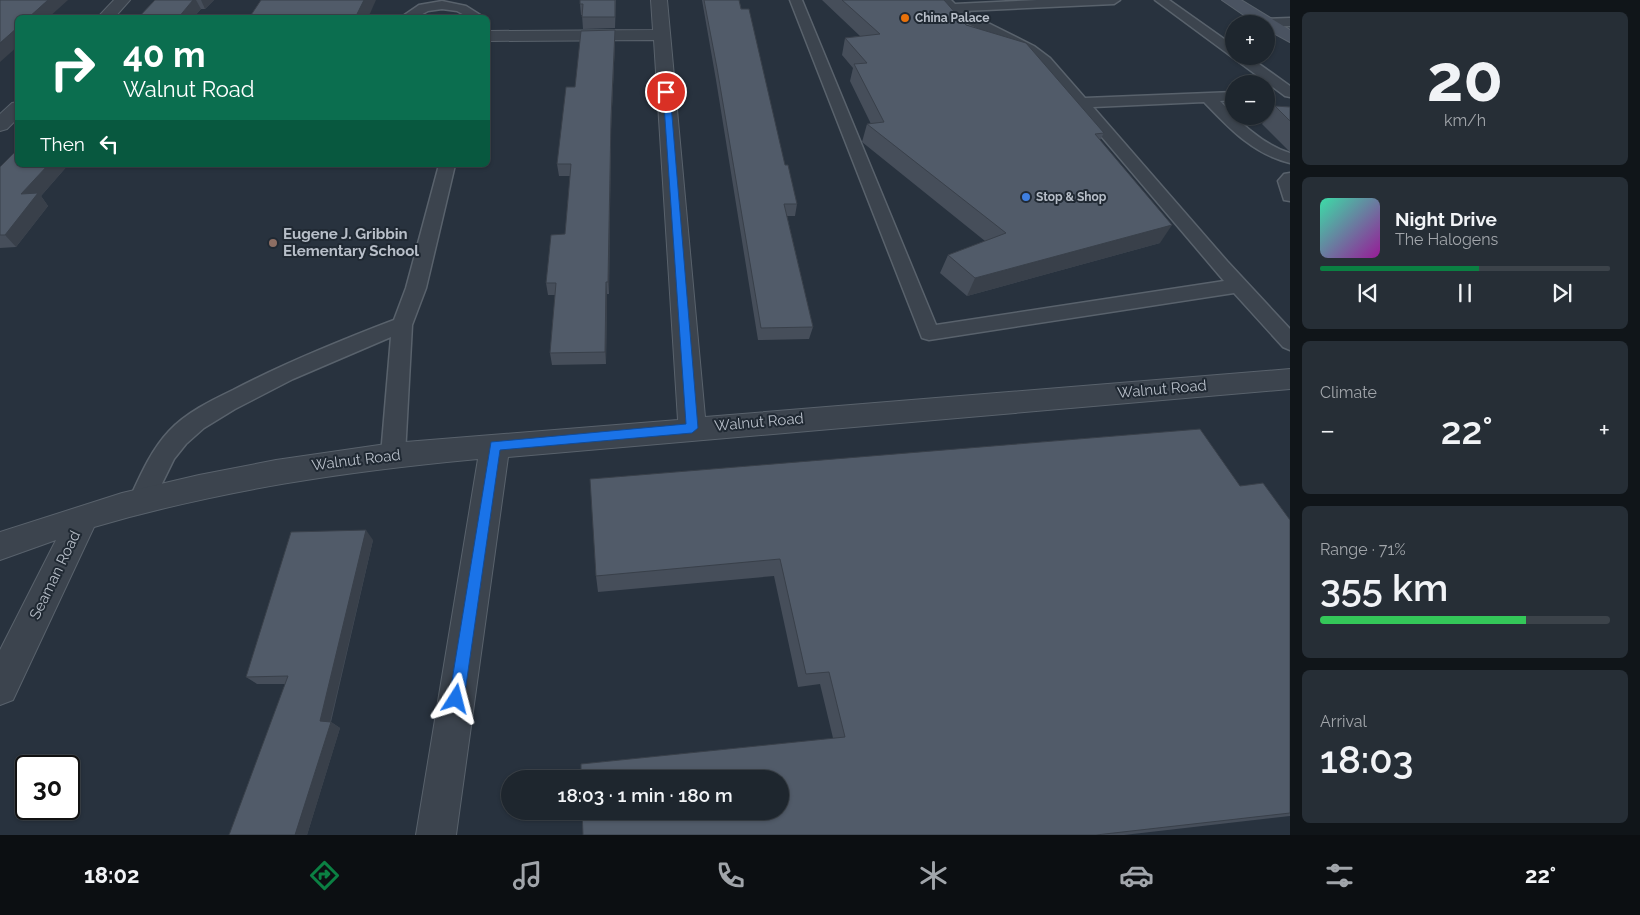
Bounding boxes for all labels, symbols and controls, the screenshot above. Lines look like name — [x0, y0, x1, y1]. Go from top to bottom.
place label: China Palace — [915, 11, 989, 25]
marker: China Palace — [899, 12, 911, 24]
map controls — [1225, 15, 1275, 125]
button: + — [1225, 15, 1275, 65]
text: 40 m — [123, 34, 205, 75]
icon: right — [40, 35, 105, 100]
text: 20 — [1427, 40, 1503, 116]
pin — [645, 71, 687, 113]
button: − — [1225, 75, 1275, 125]
text: Walnut Road — [123, 76, 254, 102]
icon: arrive — [652, 78, 680, 106]
text: km/h — [1444, 111, 1486, 130]
icon: left — [95, 130, 123, 158]
text: Then — [40, 133, 85, 155]
place label: Stop & Shop — [1036, 190, 1107, 204]
marker: Stop & Shop — [1020, 191, 1032, 203]
text: Night Drive — [1395, 208, 1497, 230]
place label: Eugene J. Gribbin Elementary School — [283, 225, 419, 260]
text: The Halogens — [1395, 230, 1498, 249]
marker: Eugene J. Gribbin Elementary School — [267, 237, 279, 249]
icon: previous — [1354, 279, 1382, 307]
icon: pause — [1451, 279, 1479, 307]
icon: next — [1548, 279, 1576, 307]
street label: Walnut Road — [1117, 376, 1207, 402]
text: Climate — [1320, 383, 1377, 402]
text: 22° — [1441, 408, 1493, 453]
street label: Walnut Road — [714, 409, 804, 435]
text: − — [1320, 414, 1335, 447]
text: + — [1598, 414, 1610, 447]
street label: Walnut Road — [310, 446, 402, 474]
street label: Seaman Road — [26, 528, 84, 622]
text: Range · 71% — [1320, 540, 1406, 559]
text: 355 km — [1320, 565, 1448, 610]
position arrow — [429, 672, 481, 724]
text: Arrival — [1320, 712, 1367, 731]
text: 18:03 — [1320, 737, 1413, 782]
speed limit sign: 30 — [15, 755, 80, 820]
text: 18:03 · 1 min · 180 m — [557, 784, 733, 806]
icon: directions — [307, 858, 342, 893]
icon: music — [510, 858, 545, 893]
icon: phone — [713, 858, 748, 893]
icon: climate — [916, 858, 951, 893]
icon: car — [1119, 858, 1154, 893]
icon: filters — [1322, 858, 1357, 893]
text: 18:02 — [84, 862, 139, 888]
text: 22° — [1525, 862, 1556, 888]

